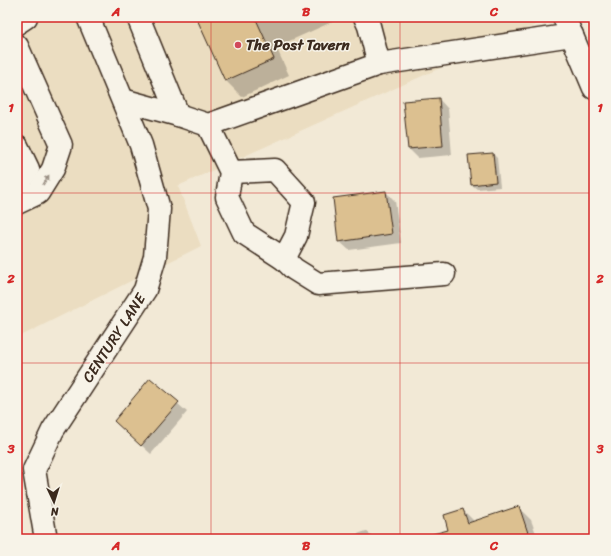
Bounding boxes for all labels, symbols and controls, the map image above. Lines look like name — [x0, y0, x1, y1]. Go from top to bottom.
text: A — [111, 0, 120, 23]
text: B — [302, 0, 311, 23]
text: C — [489, 0, 499, 23]
place label: The Post Tavern — [246, 32, 351, 58]
marker: The Post Tavern — [233, 40, 243, 50]
text: 1 — [8, 96, 14, 119]
text: 1 — [597, 96, 603, 119]
one-way arrow — [43, 174, 50, 186]
text: 2 — [6, 267, 15, 290]
text: 2 — [595, 267, 604, 290]
street label: CENTURY LANE — [75, 287, 154, 388]
text: 3 — [6, 437, 15, 460]
text: 3 — [595, 437, 604, 460]
north arrow — [34, 482, 74, 522]
text: N — [50, 502, 60, 521]
text: A — [111, 534, 120, 556]
text: B — [302, 534, 311, 556]
text: C — [489, 534, 499, 556]

